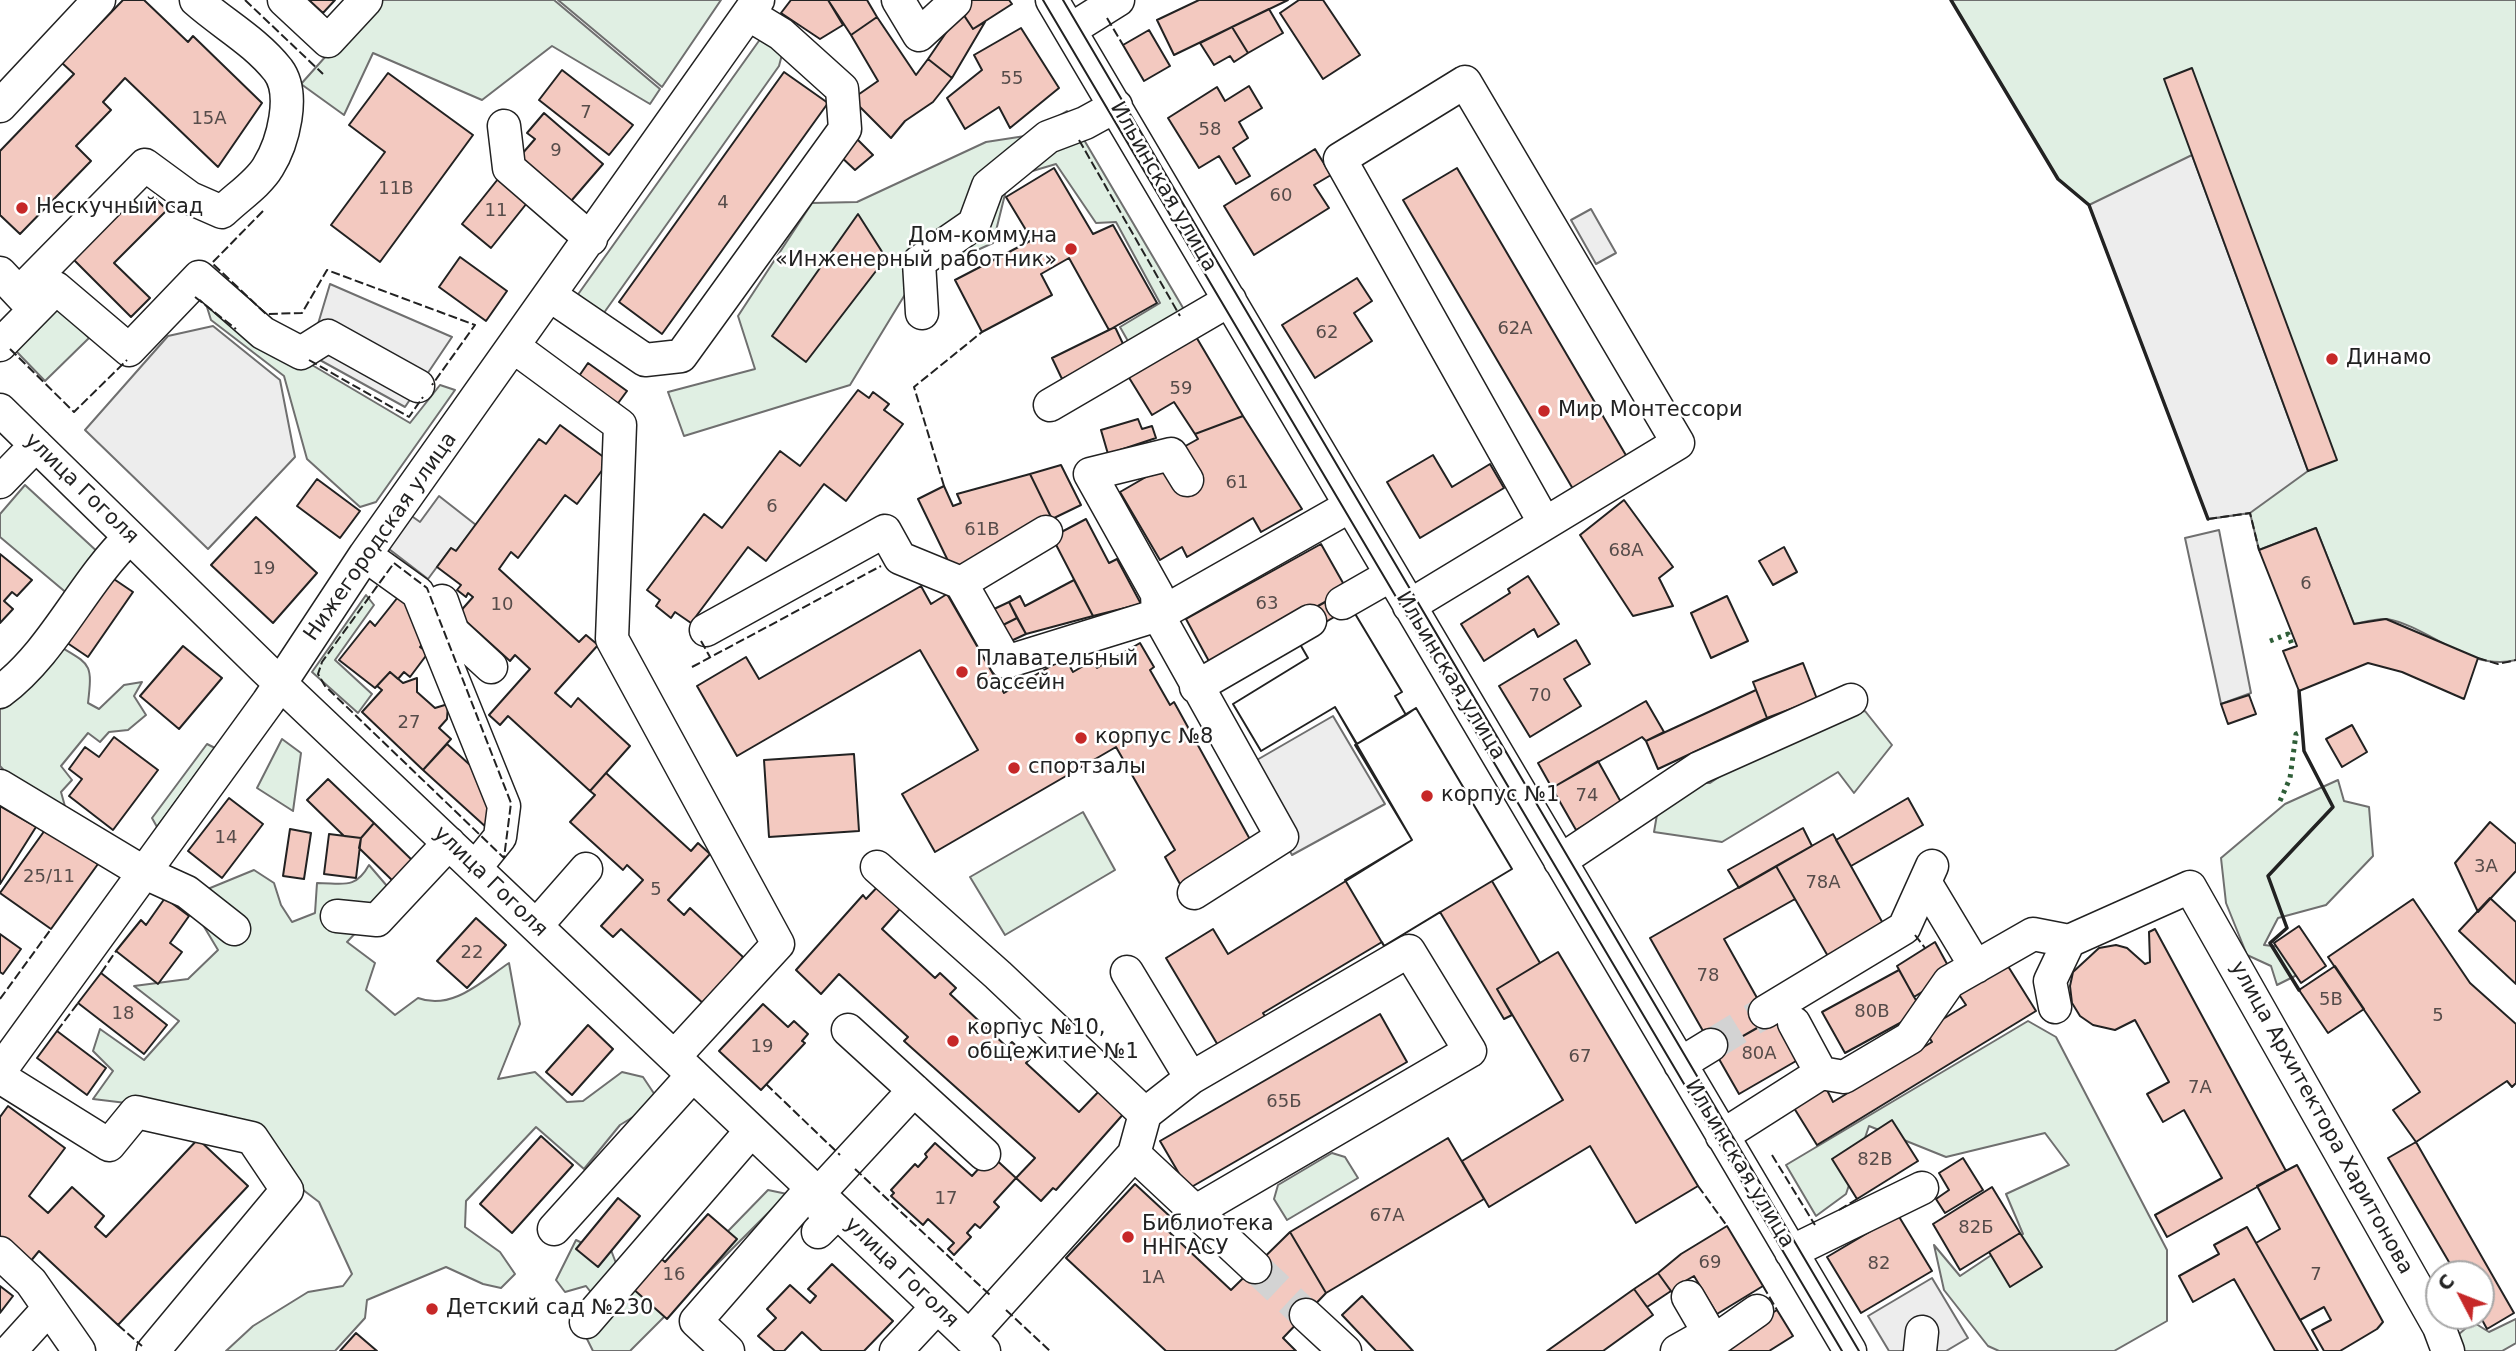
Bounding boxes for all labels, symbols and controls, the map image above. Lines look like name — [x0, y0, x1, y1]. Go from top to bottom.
house number: 55 — [1001, 68, 1023, 90]
street label: Ильинская улица — [1104, 98, 1222, 276]
house number: 7 — [580, 102, 592, 124]
house number: 15А — [191, 108, 227, 130]
house number: 58 — [1199, 119, 1221, 141]
house number: 9 — [550, 140, 562, 162]
house number: 11В — [378, 178, 414, 200]
house number: 60 — [1270, 185, 1292, 207]
house number: 4 — [717, 192, 729, 214]
place label: Нескучный сад — [36, 195, 203, 221]
marker: Нескучный сад — [14, 200, 30, 216]
house number: 11 — [485, 200, 507, 222]
place label: Дом-коммуна «Инженерный работник» — [775, 224, 1057, 274]
marker: Дом-коммуна «Инженерный работник» — [1063, 241, 1079, 257]
house number: 62А — [1497, 318, 1533, 340]
house number: 62 — [1316, 322, 1338, 344]
place label: Динамо — [2346, 346, 2431, 372]
marker: Динамо — [2324, 351, 2340, 367]
house number: 59 — [1170, 378, 1192, 400]
place label: Мир Монтессори — [1558, 398, 1743, 424]
marker: Мир Монтессори — [1536, 403, 1552, 419]
street label: улица Гоголя — [19, 428, 143, 550]
street label: Нижегородская улица — [299, 428, 463, 646]
house number: 61 — [1226, 472, 1248, 494]
house number: 6 — [766, 496, 778, 518]
house number: 61В — [964, 519, 1000, 541]
house number: 68А — [1608, 540, 1644, 562]
house number: 19 — [253, 558, 275, 580]
house number: 6 — [2300, 573, 2312, 595]
street label: Ильинская улица — [1390, 587, 1510, 765]
house number: 63 — [1256, 593, 1278, 615]
house number: 10 — [491, 594, 513, 616]
place label: Плавательный бассейн — [976, 647, 1138, 697]
marker: Плавательный бассейн — [954, 664, 970, 680]
house number: 70 — [1529, 685, 1551, 707]
house number: 27 — [398, 712, 420, 734]
place label: корпус №8 — [1095, 725, 1213, 751]
marker: корпус №8 — [1073, 730, 1089, 746]
place label: спортзалы — [1028, 755, 1146, 781]
marker: спортзалы — [1006, 760, 1022, 776]
place label: корпус №1 — [1441, 783, 1559, 809]
house number: 74 — [1576, 785, 1598, 807]
marker: корпус №1 — [1419, 788, 1435, 804]
street label: улица Гоголя — [428, 821, 552, 943]
house number: 14 — [215, 827, 237, 849]
house number: 3А — [2474, 856, 2498, 878]
house number: 25/11 — [23, 866, 75, 888]
house number: 78А — [1805, 872, 1841, 894]
house number: 5 — [650, 879, 662, 901]
house number: 22 — [461, 942, 483, 964]
street label: улица Архитектора Харитонова — [2224, 957, 2418, 1279]
house number: 78 — [1697, 965, 1719, 987]
house number: 5В — [2319, 989, 2343, 1011]
house number: 80В — [1854, 1001, 1890, 1023]
house number: 18 — [112, 1003, 134, 1025]
house number: 5 — [2432, 1005, 2444, 1027]
place label: корпус №10, общежитие №1 — [967, 1016, 1139, 1066]
marker: корпус №10, общежитие №1 — [945, 1033, 961, 1049]
house number: 19 — [751, 1036, 773, 1058]
house number: 80А — [1741, 1043, 1777, 1065]
house number: 67 — [1569, 1046, 1591, 1068]
street label: Ильинская улица — [1679, 1075, 1799, 1253]
house number: 7А — [2188, 1077, 2212, 1099]
house number: 65Б — [1266, 1091, 1302, 1113]
house number: 82В — [1857, 1149, 1893, 1171]
house number: 17 — [935, 1188, 957, 1210]
house number: 67А — [1369, 1205, 1405, 1227]
street label: улица Гоголя — [839, 1212, 963, 1334]
place label: Библиотека ННГАСУ — [1142, 1212, 1274, 1262]
house number: 82Б — [1958, 1217, 1994, 1239]
marker: Библиотека ННГАСУ — [1120, 1229, 1136, 1245]
house number: 69 — [1699, 1252, 1721, 1274]
house number: 82 — [1868, 1253, 1890, 1275]
north arrow — [2425, 1260, 2495, 1330]
house number: 16 — [663, 1264, 685, 1286]
house number: 7 — [2310, 1264, 2322, 1286]
house number: 1А — [1141, 1267, 1165, 1289]
text: С — [2433, 1270, 2459, 1295]
place label: Детский сад №230 — [446, 1296, 653, 1322]
marker: Детский сад №230 — [424, 1301, 440, 1317]

